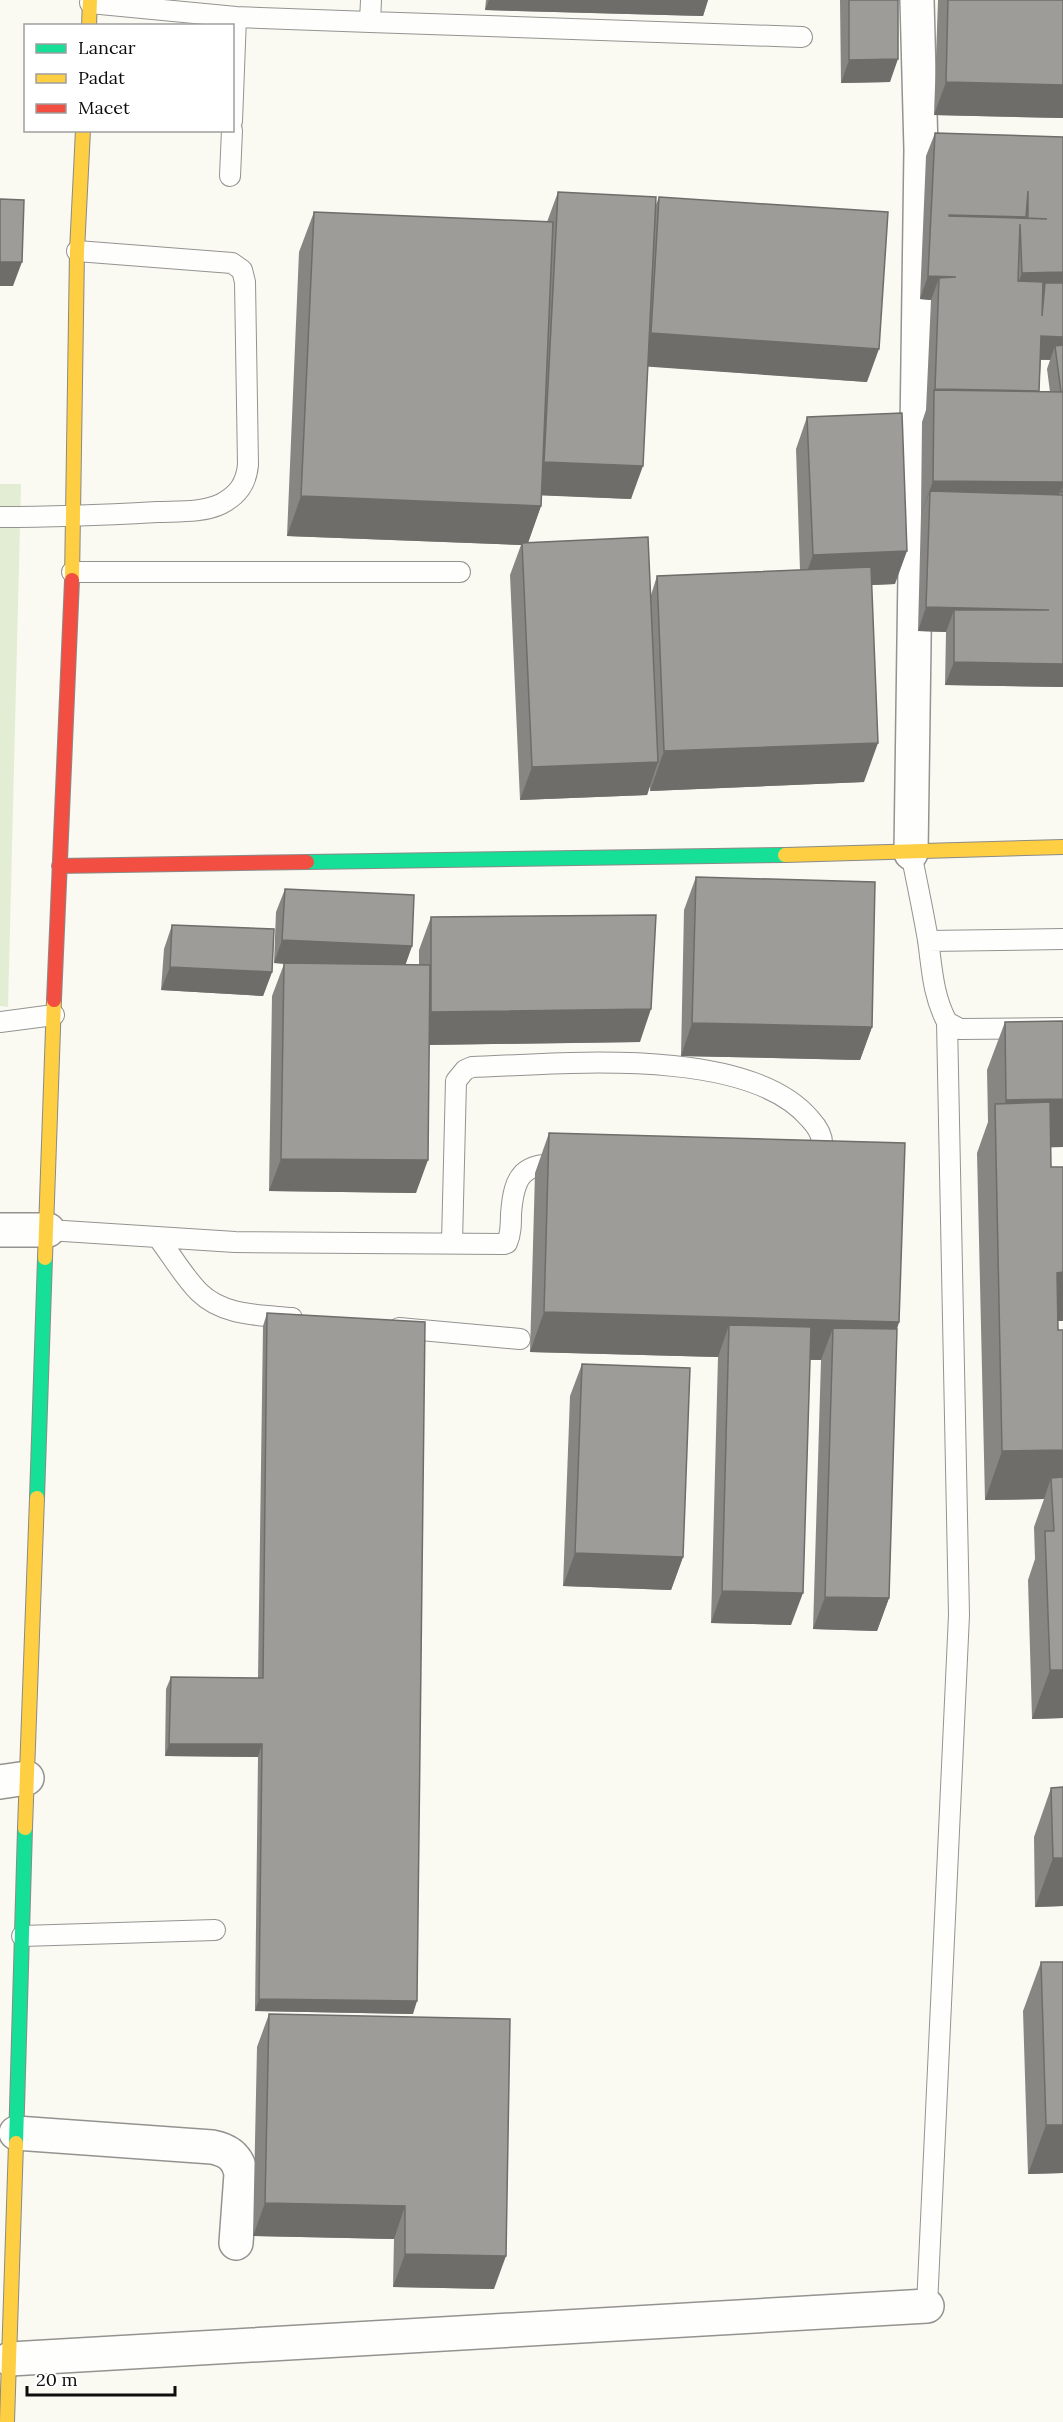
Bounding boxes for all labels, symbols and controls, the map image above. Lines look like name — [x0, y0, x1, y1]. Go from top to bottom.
legend — [24, 24, 234, 132]
text: Lancar — [78, 36, 136, 59]
text: Padat — [78, 66, 125, 89]
text: Macet — [78, 96, 130, 119]
scale bar — [27, 2359, 176, 2397]
text: 20 m — [36, 2368, 78, 2391]

